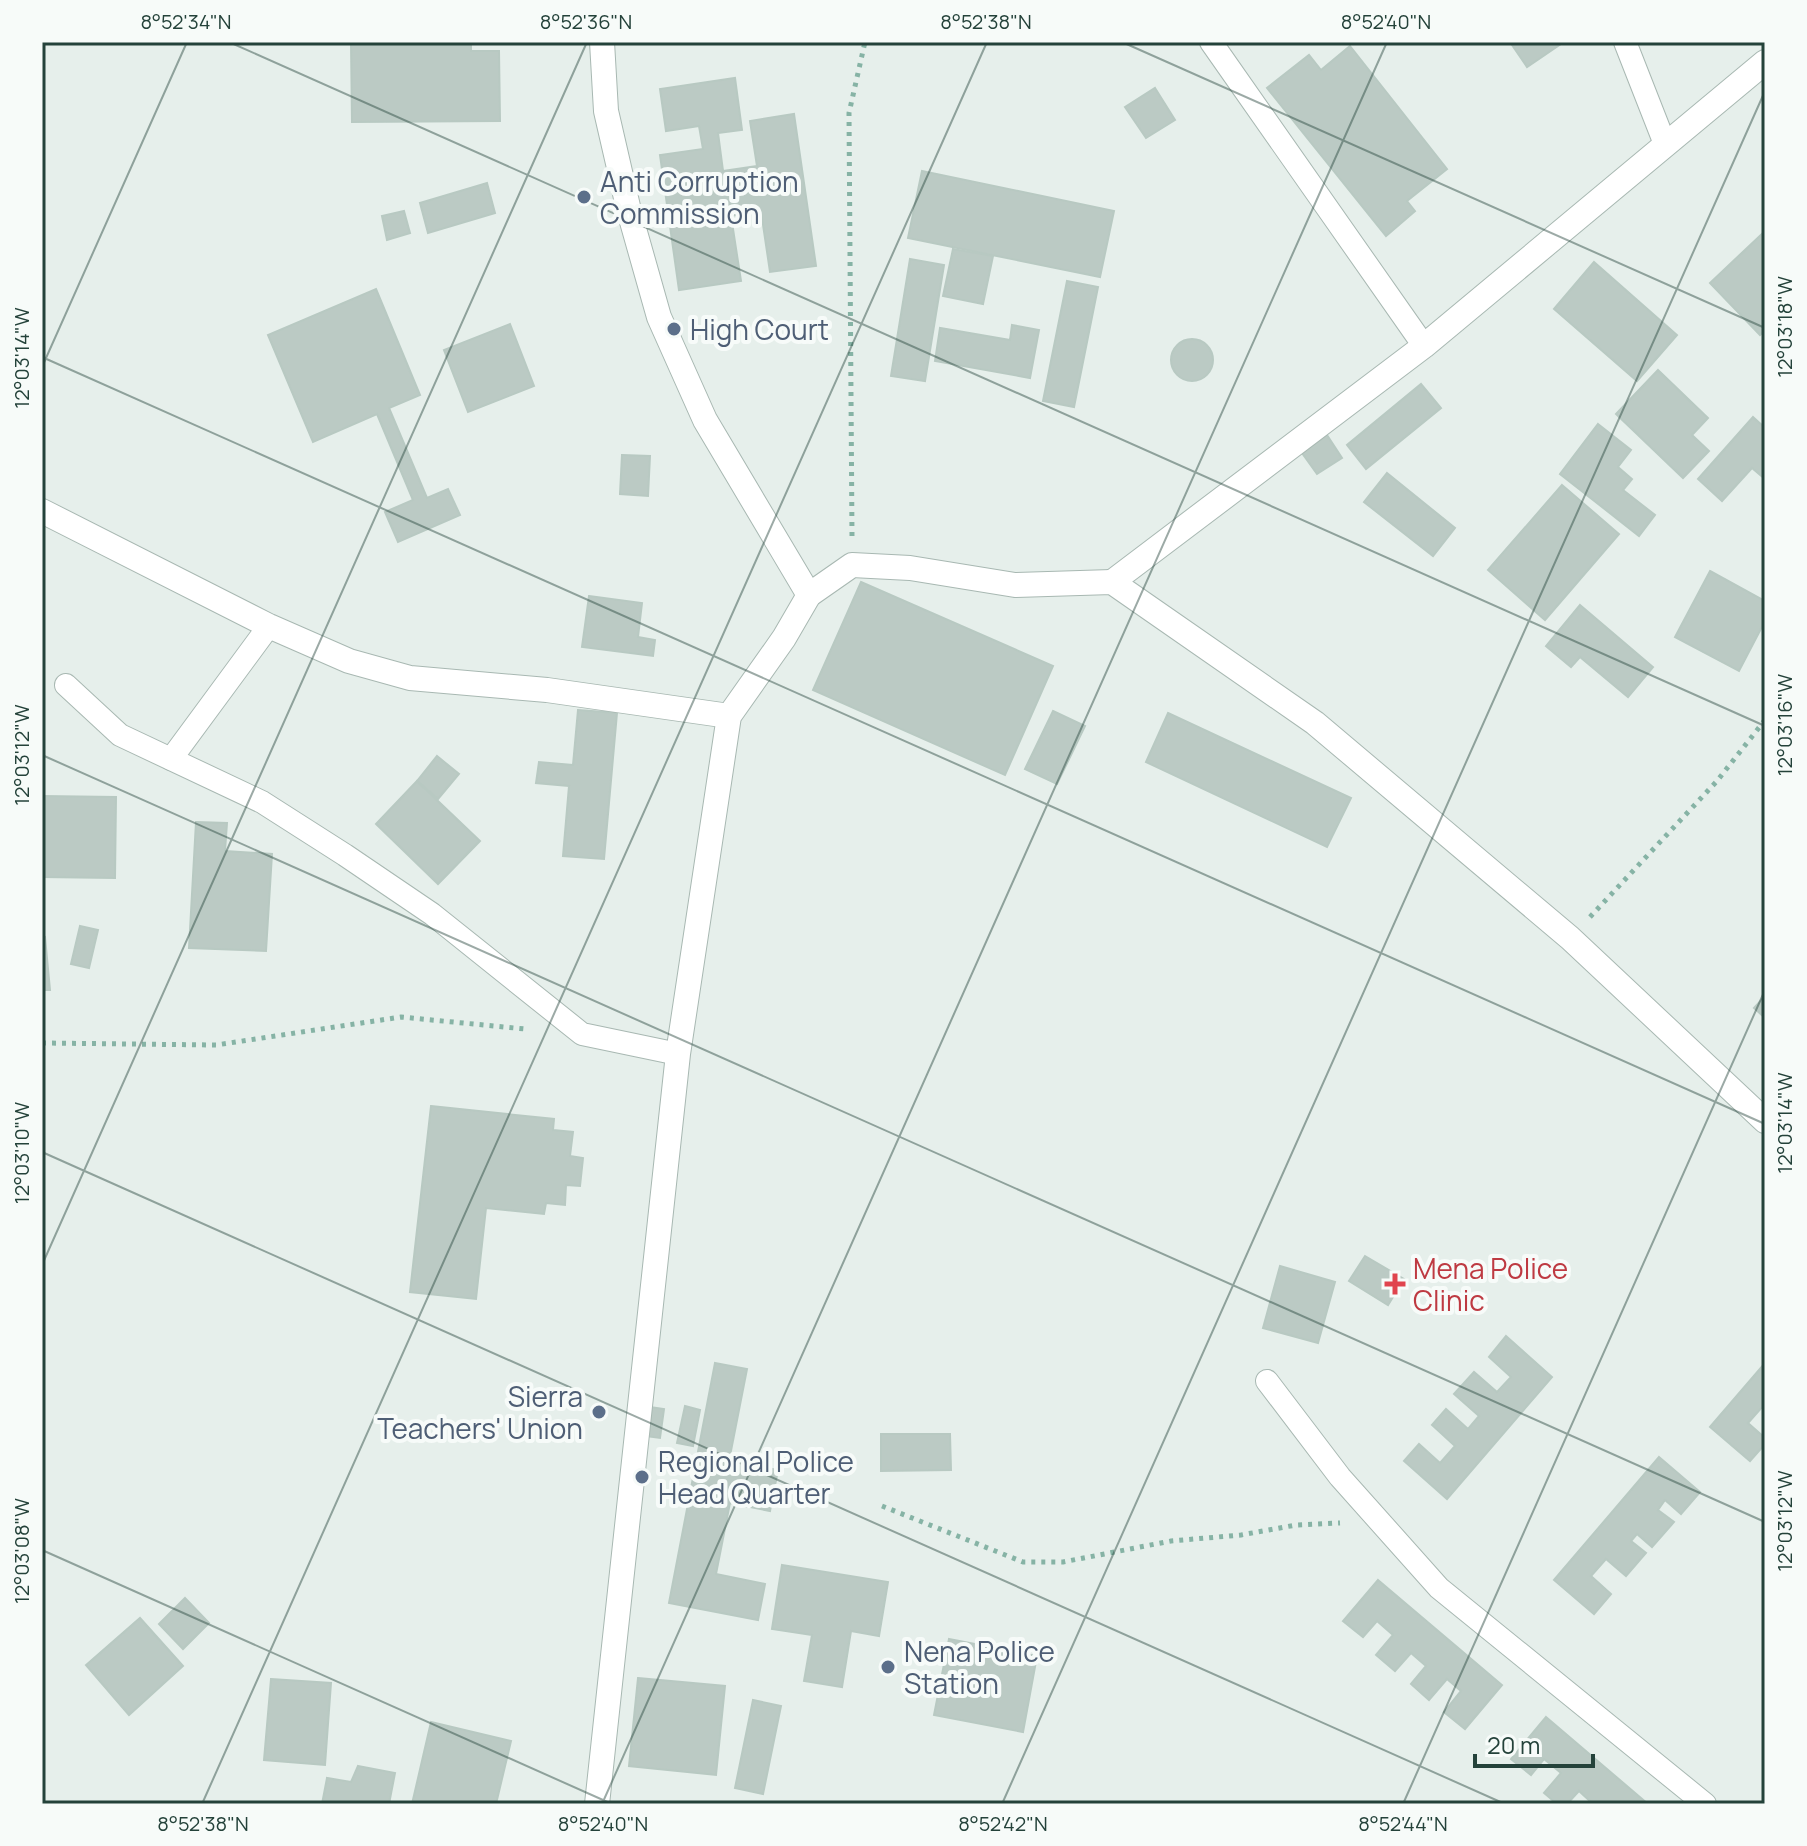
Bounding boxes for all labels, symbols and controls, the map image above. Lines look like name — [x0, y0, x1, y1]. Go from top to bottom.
text: 8°52'34"N — [140, 8, 232, 35]
text: 8°52'36"N — [540, 8, 632, 35]
text: 8°52'38"N — [940, 8, 1032, 35]
text: 8°52'40"N — [1341, 8, 1431, 35]
place label: Anti Corruption Commission — [600, 162, 799, 232]
marker: Anti Corruption Commission — [575, 188, 593, 206]
text: 12°03'18"W — [1771, 276, 1798, 378]
text: 12°03'14"W — [8, 307, 35, 409]
place label: High Court — [690, 310, 829, 348]
marker: High Court — [665, 320, 683, 338]
text: 12°03'16"W — [1771, 673, 1798, 776]
text: 12°03'12"W — [8, 704, 35, 806]
text: 12°03'14"W — [1771, 1072, 1798, 1174]
text: 12°03'10"W — [8, 1102, 35, 1204]
place label: Mena Police Clinic — [1413, 1249, 1568, 1319]
marker: Mena Police Clinic — [1384, 1273, 1406, 1295]
place label: Sierra Teachers' Union — [377, 1377, 583, 1447]
marker: Sierra Teachers' Union — [590, 1403, 608, 1421]
place label: Regional Police Head Quarter — [658, 1442, 854, 1512]
marker: Regional Police Head Quarter — [633, 1468, 651, 1486]
text: 12°03'12"W — [1771, 1470, 1798, 1572]
text: 12°03'08"W — [8, 1498, 35, 1604]
place label: Nena Police Station — [904, 1632, 1055, 1702]
marker: Nena Police Station — [879, 1658, 897, 1676]
scale bar — [1475, 1718, 1593, 1768]
text: 20 m — [1487, 1728, 1540, 1761]
text: 8°52'38"N — [157, 1810, 249, 1837]
text: 8°52'40"N — [558, 1810, 648, 1837]
text: 8°52'42"N — [958, 1810, 1048, 1837]
text: 8°52'44"N — [1358, 1810, 1448, 1837]

